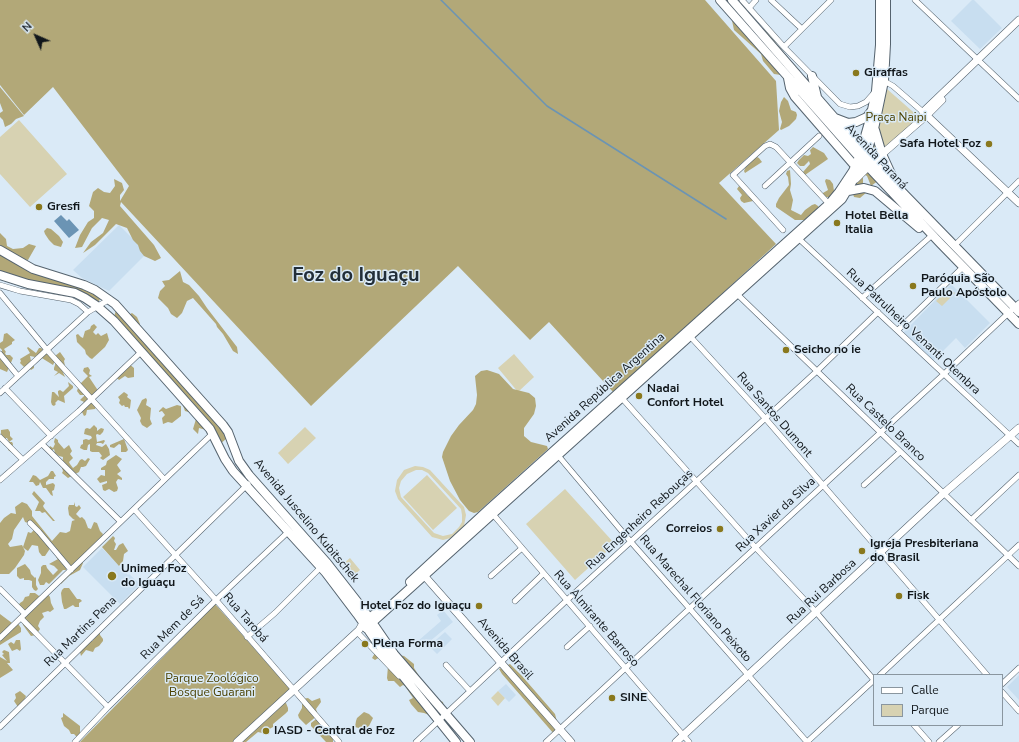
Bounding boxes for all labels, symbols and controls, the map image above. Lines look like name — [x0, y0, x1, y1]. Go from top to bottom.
north arrow — [16, 16, 56, 56]
text: N — [19, 19, 35, 35]
place label: Giraffas — [864, 66, 908, 80]
marker: Giraffas — [851, 68, 861, 78]
park label: Praça Naipi — [866, 111, 926, 125]
street label: Avenida Paraná — [842, 121, 910, 193]
place label: Safa Hotel Foz — [899, 137, 981, 151]
marker: Safa Hotel Foz — [984, 139, 994, 149]
place label: Gresfi — [47, 200, 80, 214]
marker: Gresfi — [34, 202, 44, 212]
place label: Hotel Bella Italia — [845, 209, 908, 237]
marker: Hotel Bella Italia — [832, 218, 842, 228]
district label: Foz do Iguaçu — [292, 264, 420, 288]
street label: Rua Patrulheiro Venanti Otembra — [843, 266, 983, 398]
place label: Paróquia São Paulo Apóstolo — [921, 272, 1007, 300]
marker: Paróquia São Paulo Apóstolo — [908, 281, 918, 291]
street label: Avenida República Argentina — [542, 330, 668, 446]
place label: Seicho no ie — [794, 343, 861, 357]
marker: Seicho no ie — [781, 345, 791, 355]
street label: Rua Santos Dumont — [733, 370, 815, 460]
street label: Rua Castelo Branco — [842, 381, 928, 465]
place label: Nadai Confort Hotel — [647, 382, 724, 410]
marker: Nadai Confort Hotel — [634, 391, 644, 401]
street label: Avenida Juscelino Kubitschek — [250, 456, 362, 586]
street label: Rua Engenheiro Rebouças — [584, 467, 696, 573]
street label: Rua Xavier da Silva — [733, 474, 819, 556]
place label: Correios — [666, 522, 712, 536]
marker: Correios — [715, 524, 725, 534]
street label: Rua Marechal Floriano Peixoto — [636, 533, 754, 665]
place label: Igreja Presbiteriana do Brasil — [870, 537, 979, 565]
marker: Igreja Presbiteriana do Brasil — [857, 546, 867, 556]
street label: Rua Rui Barbosa — [784, 556, 860, 628]
place label: Unimed Foz do Iguaçu — [121, 562, 186, 590]
street label: Rua Almirante Barroso — [550, 568, 642, 670]
marker: Unimed Foz do Iguaçu — [106, 570, 118, 582]
place label: Fisk — [907, 589, 929, 603]
street label: Rua Tarobá — [220, 590, 270, 646]
marker: Fisk — [894, 591, 904, 601]
street label: Rua Mem de Sá — [138, 593, 208, 663]
street label: Rua Martins Pena — [42, 594, 120, 670]
place label: Hotel Foz do Iguaçu — [360, 599, 471, 613]
marker: Hotel Foz do Iguaçu — [474, 601, 484, 611]
street label: Avenida Brasil — [474, 615, 536, 683]
place label: Plena Forma — [373, 637, 443, 651]
marker: Plena Forma — [360, 639, 370, 649]
park label: Parque Zoológico Bosque Guarani — [165, 672, 259, 700]
legend — [873, 674, 1003, 726]
text: Calle — [911, 682, 939, 698]
place label: SINE — [620, 691, 647, 705]
marker: SINE — [607, 693, 617, 703]
text: Parque — [911, 702, 949, 718]
place label: IASD - Central de Foz — [274, 724, 395, 738]
marker: IASD - Central de Foz — [261, 726, 271, 736]

